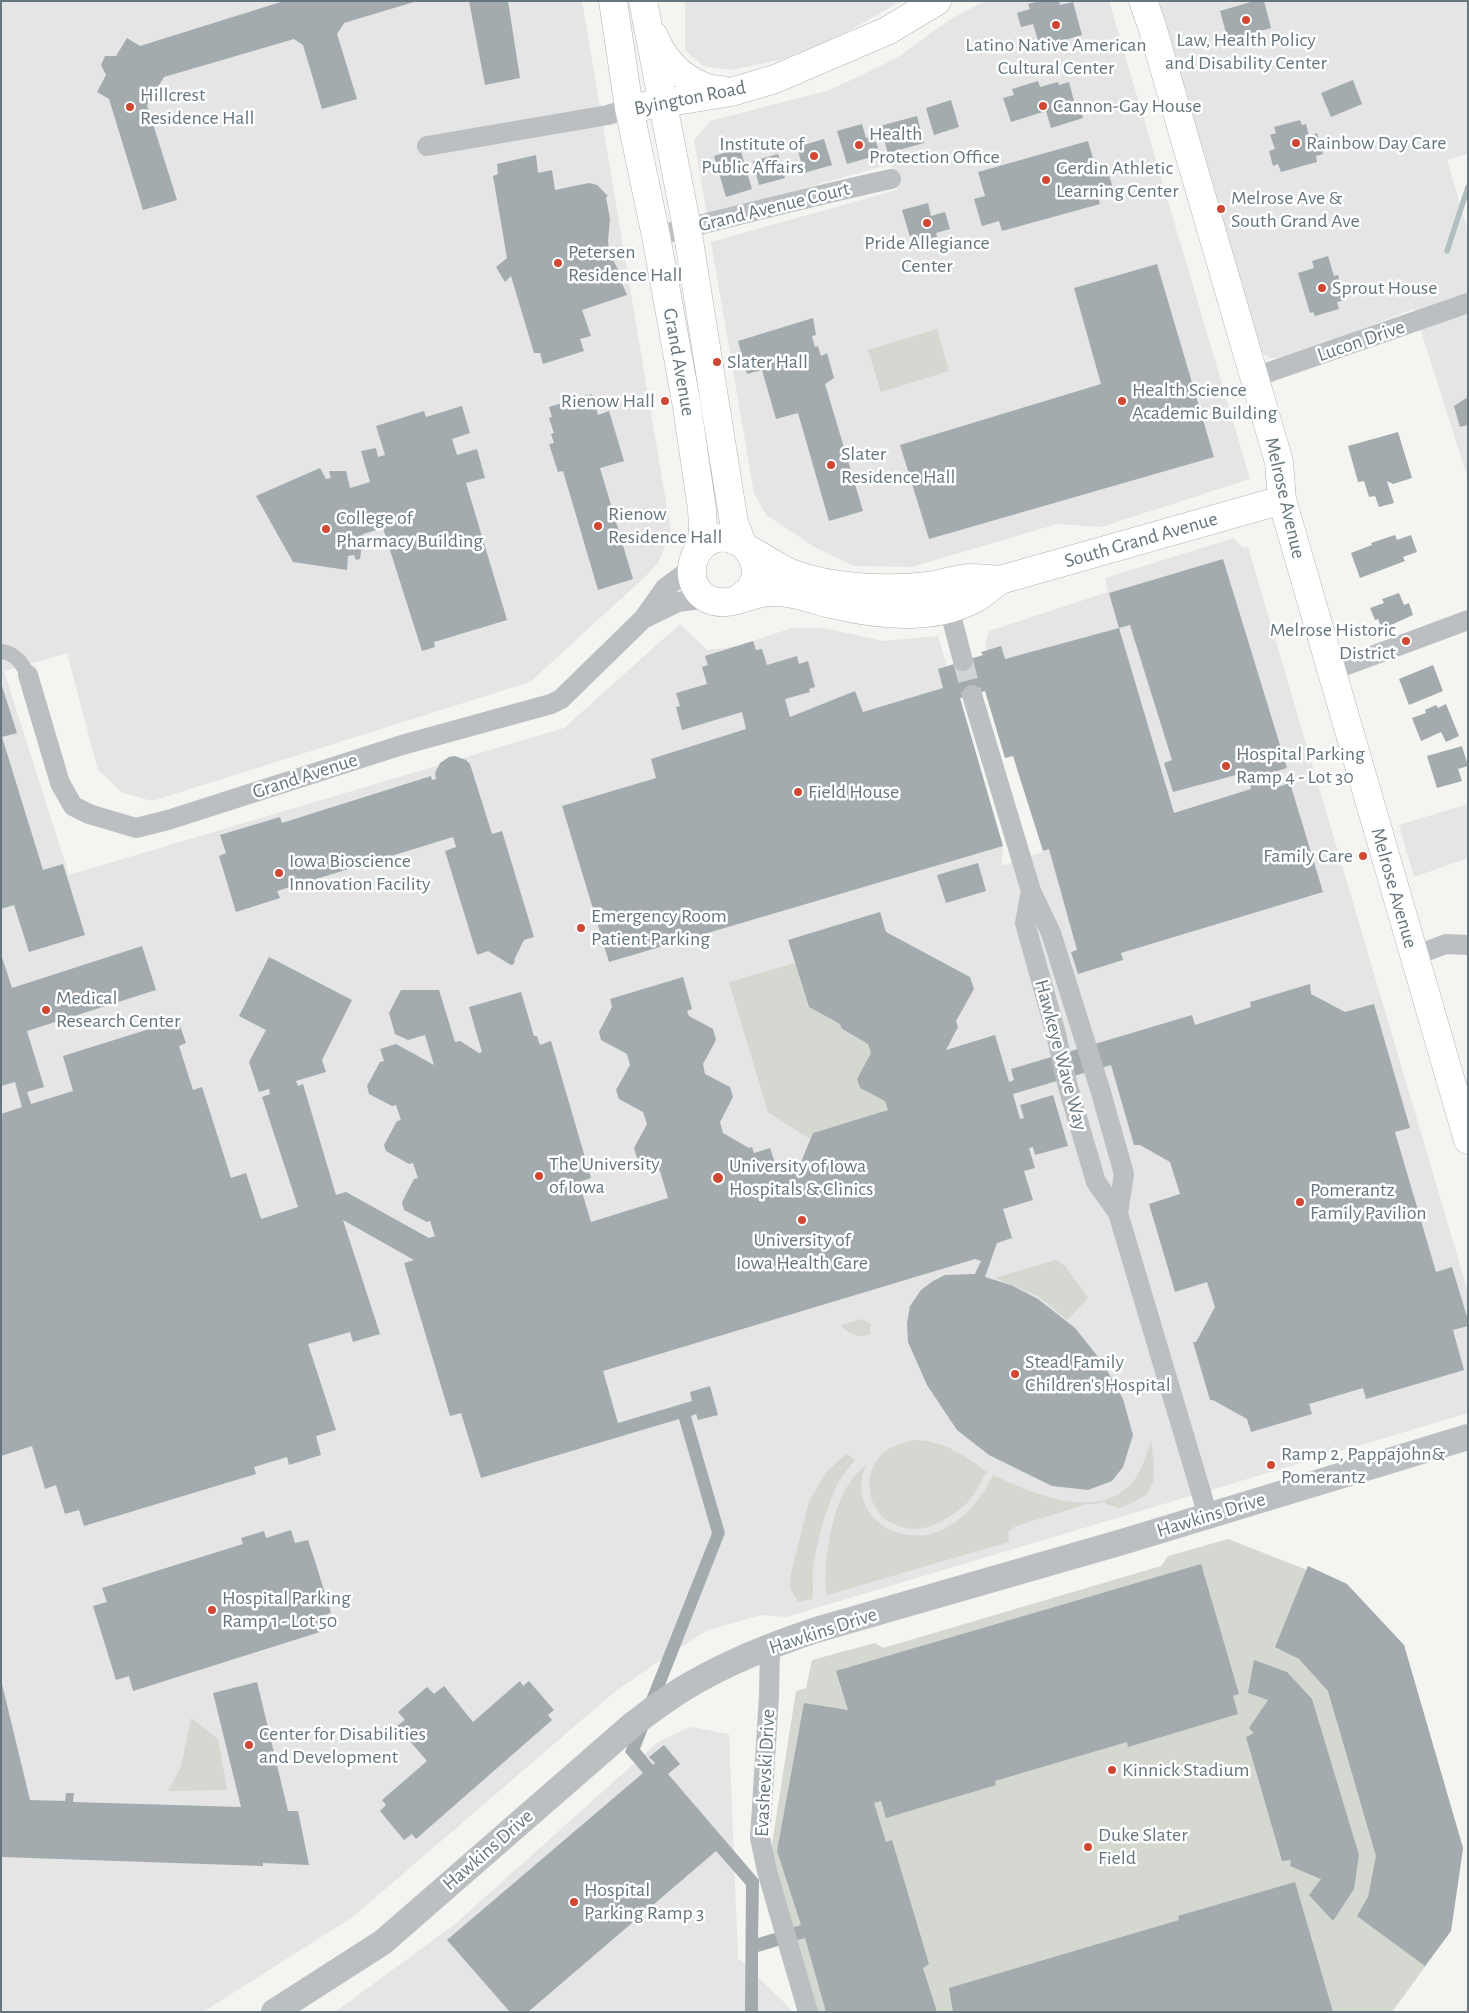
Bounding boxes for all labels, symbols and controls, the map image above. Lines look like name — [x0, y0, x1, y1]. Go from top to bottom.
marker: Law, Health Policy and Disability Center — [1240, 14, 1252, 26]
marker: Latino Native American Cultural Center — [1050, 19, 1062, 31]
place label: Law, Health Policy and Disability Center — [1165, 28, 1327, 75]
place label: Latino Native American Cultural Center — [965, 33, 1147, 80]
street label: Byington Road — [632, 75, 748, 121]
place label: Hillcrest Residence Hall — [140, 83, 254, 130]
place label: Cannon-Gay House — [1053, 94, 1201, 118]
marker: Cannon-Gay House — [1037, 100, 1049, 112]
marker: Hillcrest Residence Hall — [124, 101, 136, 113]
place label: Health Protection Office — [869, 122, 1000, 169]
place label: Rainbow Day Care — [1306, 131, 1447, 155]
place label: Institute of Public Affairs — [701, 132, 804, 179]
marker: Rainbow Day Care — [1290, 137, 1302, 149]
marker: Health Protection Office — [853, 139, 865, 151]
marker: Institute of Public Affairs — [808, 150, 820, 162]
place label: Gerdin Athletic Learning Center — [1056, 156, 1179, 203]
marker: Gerdin Athletic Learning Center — [1040, 174, 1052, 186]
street label: Grand Avenue Court — [696, 177, 852, 237]
place label: Melrose Ave & South Grand Ave — [1231, 186, 1360, 233]
marker: Melrose Ave & South Grand Ave — [1215, 203, 1227, 215]
marker: Pride Allegiance Center — [921, 217, 933, 229]
place label: Pride Allegiance Center — [864, 231, 990, 278]
place label: Petersen Residence Hall — [568, 240, 682, 287]
marker: Petersen Residence Hall — [552, 257, 564, 269]
place label: Sprout House — [1332, 276, 1437, 300]
marker: Sprout House — [1316, 282, 1328, 294]
street label: Grand Avenue — [658, 306, 700, 418]
street label: Lucon Drive — [1314, 315, 1408, 367]
place label: Slater Hall — [727, 350, 808, 374]
marker: Slater Hall — [711, 356, 723, 368]
place label: Health Science Academic Building — [1132, 378, 1277, 425]
place label: Rienow Hall — [561, 389, 655, 413]
marker: Rienow Hall — [659, 395, 671, 407]
marker: Health Science Academic Building — [1116, 395, 1128, 407]
street label: Melrose Avenue — [1259, 435, 1311, 561]
place label: Slater Residence Hall — [841, 442, 955, 489]
marker: Slater Residence Hall — [825, 459, 837, 471]
place label: Rienow Residence Hall — [608, 502, 722, 549]
place label: College of Pharmacy Building — [336, 506, 483, 553]
street label: South Grand Avenue — [1062, 507, 1220, 573]
marker: Rienow Residence Hall — [592, 520, 604, 532]
marker: College of Pharmacy Building — [320, 523, 332, 535]
place label: Melrose Historic District — [1270, 618, 1396, 665]
marker: Melrose Historic District — [1400, 635, 1412, 647]
place label: Hospital Parking Ramp 4 - Lot 30 — [1236, 742, 1365, 789]
street label: Grand Avenue — [249, 748, 361, 804]
marker: Hospital Parking Ramp 4 - Lot 30 — [1220, 760, 1232, 772]
place label: Field House — [808, 780, 899, 804]
marker: Field House — [792, 786, 804, 798]
street label: Melrose Avenue — [1365, 825, 1423, 951]
place label: Family Care — [1263, 844, 1353, 868]
place label: Iowa Bioscience Innovation Facility — [289, 849, 431, 896]
marker: Family Care — [1357, 850, 1369, 862]
marker: Iowa Bioscience Innovation Facility — [273, 867, 285, 879]
place label: Emergency Room Patient Parking — [591, 904, 727, 951]
marker: Emergency Room Patient Parking — [575, 922, 587, 934]
street label: Hawkeye Wave Way — [1029, 977, 1093, 1133]
place label: Medical Research Center — [56, 986, 180, 1033]
marker: Medical Research Center — [40, 1004, 52, 1016]
place label: The University of Iowa — [549, 1152, 660, 1199]
place label: University of Iowa Hospitals & Clinics — [729, 1154, 873, 1201]
marker: The University of Iowa — [533, 1170, 545, 1182]
marker: University of Iowa Hospitals & Clinics — [711, 1171, 725, 1185]
place label: Pomerantz Family Pavilion — [1310, 1178, 1427, 1225]
marker: Pomerantz Family Pavilion — [1294, 1196, 1306, 1208]
marker: University of Iowa Health Care — [796, 1214, 808, 1226]
place label: University of Iowa Health Care — [736, 1228, 868, 1275]
place label: Stead Family Children's Hospital — [1025, 1350, 1171, 1397]
marker: Stead Family Children's Hospital — [1009, 1368, 1021, 1380]
place label: Ramp 2, Pappajohn& Pomerantz — [1281, 1442, 1445, 1489]
marker: Ramp 2, Pappajohn& Pomerantz — [1265, 1459, 1277, 1471]
street label: Hawkins Drive — [1154, 1487, 1268, 1543]
place label: Hospital Parking Ramp 1 - Lot 50 — [222, 1586, 351, 1633]
street label: Hawkins Drive — [766, 1602, 880, 1660]
marker: Hospital Parking Ramp 1 - Lot 50 — [206, 1604, 218, 1616]
street label: Evashevski Drive — [750, 1708, 780, 1838]
place label: Center for Disabilities and Development — [259, 1722, 426, 1769]
marker: Center for Disabilities and Development — [243, 1739, 255, 1751]
place label: Kinnick Stadium — [1122, 1758, 1249, 1782]
marker: Kinnick Stadium — [1106, 1764, 1118, 1776]
street label: Hawkins Drive — [438, 1804, 538, 1896]
place label: Duke Slater Field — [1098, 1823, 1188, 1870]
marker: Duke Slater Field — [1082, 1841, 1094, 1853]
place label: Hospital Parking Ramp 3 — [584, 1878, 704, 1925]
marker: Hospital Parking Ramp 3 — [568, 1896, 580, 1908]

